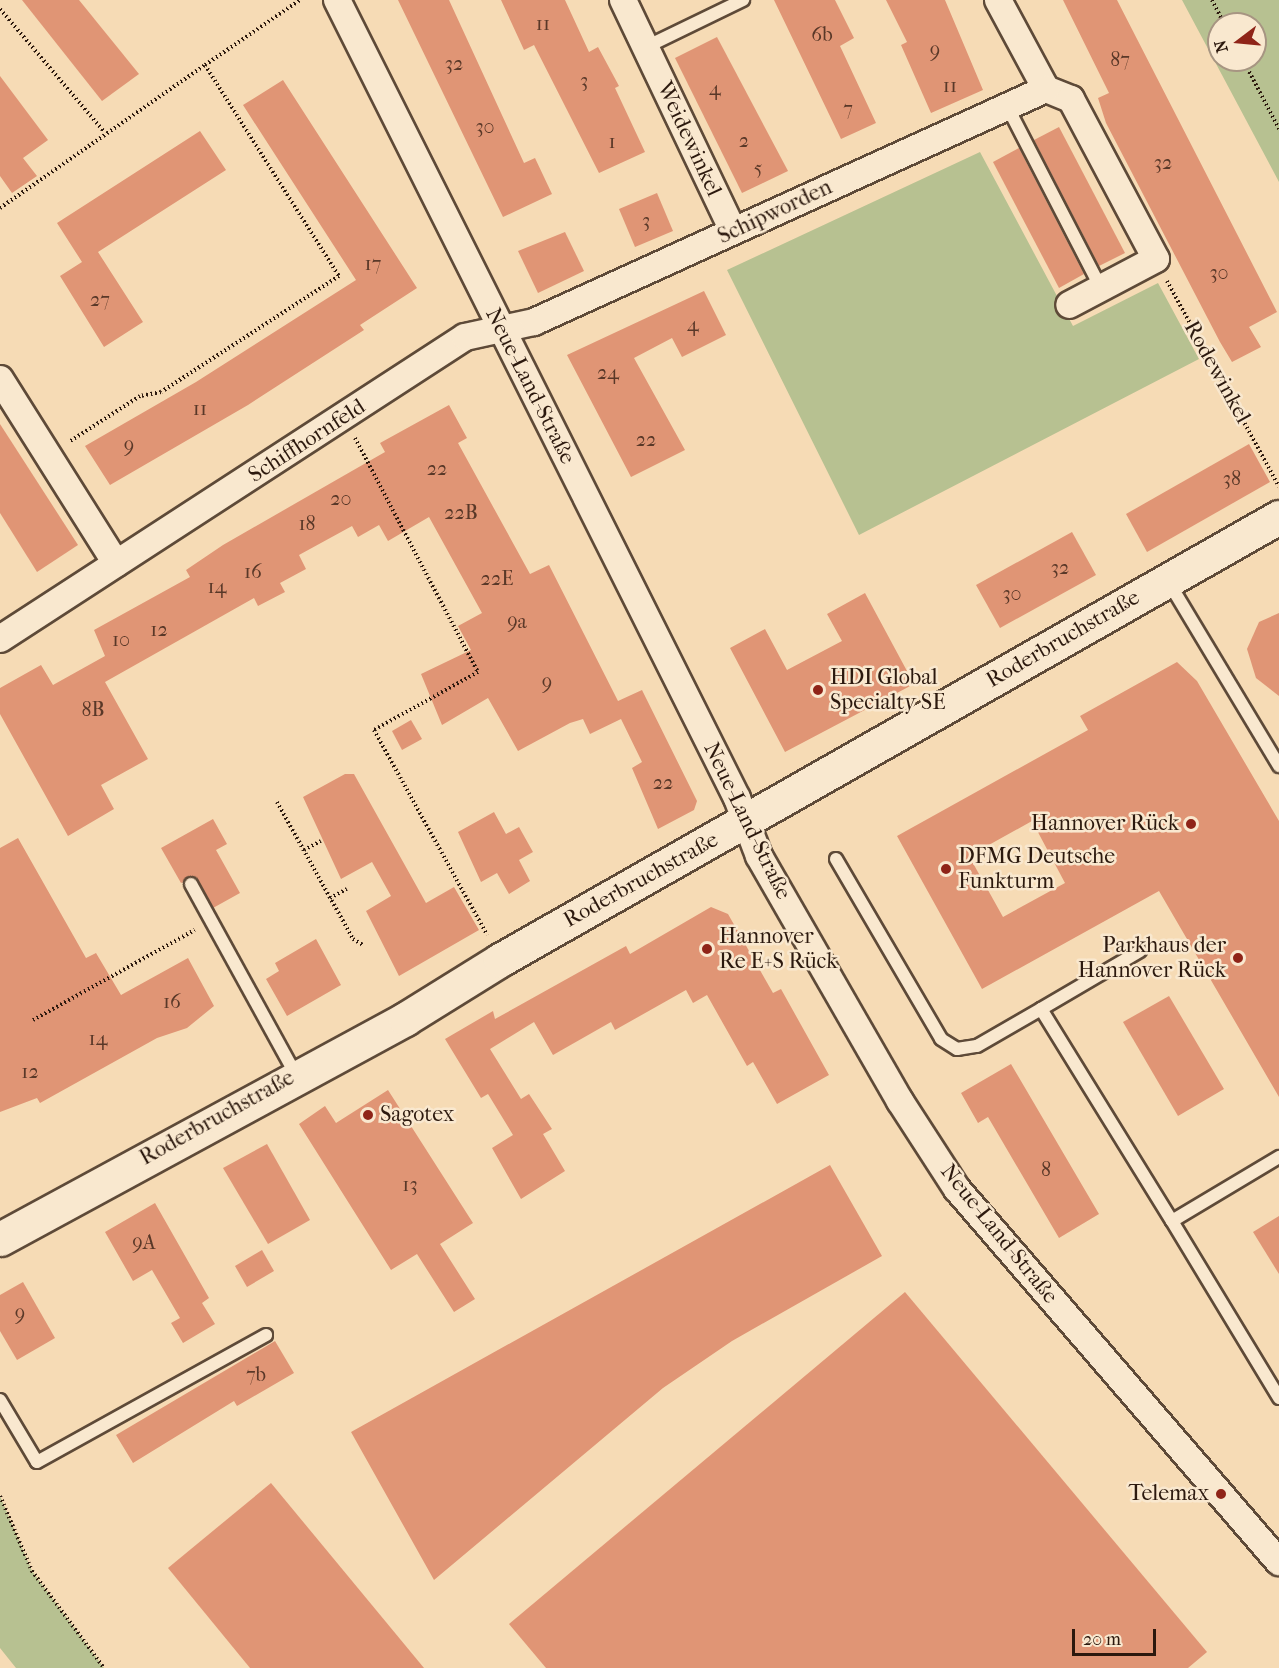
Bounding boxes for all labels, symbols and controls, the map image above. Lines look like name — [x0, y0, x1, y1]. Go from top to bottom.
house number: 11 — [536, 11, 550, 35]
north arrow — [1207, 12, 1267, 72]
house number: 6b — [811, 22, 833, 46]
house number: 9 — [930, 38, 940, 62]
text: N — [1210, 38, 1232, 55]
house number: 87 — [1110, 47, 1130, 71]
house number: 32 — [445, 51, 463, 75]
house number: 3 — [580, 68, 588, 92]
house number: 11 — [943, 73, 957, 97]
house number: 4 — [709, 76, 721, 100]
street label: Weidewinkel — [651, 77, 727, 201]
house number: 7 — [843, 96, 853, 120]
house number: 30 — [475, 114, 495, 138]
house number: 2 — [739, 128, 749, 152]
house number: 1 — [608, 129, 616, 153]
house number: 32 — [1154, 150, 1172, 174]
house number: 5 — [754, 156, 762, 180]
street label: Schipworden — [714, 174, 836, 250]
house number: 3 — [642, 208, 650, 232]
house number: 17 — [365, 251, 381, 275]
house number: 30 — [1209, 260, 1229, 284]
house number: 27 — [90, 287, 110, 311]
street label: Neue-Land-Straße — [479, 304, 581, 468]
house number: 4 — [687, 312, 699, 336]
street label: Rodewinkel — [1178, 316, 1256, 428]
house number: 24 — [597, 360, 619, 384]
street label: Schiffhornfeld — [244, 393, 370, 489]
house number: 11 — [193, 396, 207, 420]
house number: 22 — [636, 427, 656, 451]
house number: 9 — [124, 433, 134, 457]
house number: 22 — [427, 456, 447, 480]
house number: 38 — [1223, 466, 1241, 490]
house number: 20 — [330, 486, 352, 510]
house number: 22B — [444, 500, 478, 524]
house number: 18 — [298, 511, 316, 535]
house number: 32 — [1051, 555, 1069, 579]
house number: 16 — [244, 559, 262, 583]
house number: 22E — [481, 566, 513, 590]
house number: 14 — [208, 574, 226, 598]
house number: 30 — [1002, 581, 1022, 605]
street label: Roderbruchstraße — [982, 584, 1144, 694]
house number: 9a — [507, 609, 527, 633]
house number: 12 — [150, 617, 168, 641]
house number: 10 — [112, 627, 130, 651]
place label: HDI Global Specialty SE — [830, 664, 946, 716]
house number: 9 — [542, 670, 552, 694]
marker: HDI Global Specialty SE — [811, 683, 825, 697]
house number: 8B — [81, 697, 105, 721]
street label: Neue-Land-Straße — [698, 738, 796, 904]
house number: 22 — [653, 770, 673, 794]
place label: Hannover Rück — [1031, 811, 1179, 837]
marker: Hannover Rück — [1184, 817, 1198, 831]
street label: Roderbruchstraße — [559, 827, 723, 933]
place label: DFMG Deutsche Funkturm — [958, 843, 1115, 894]
marker: DFMG Deutsche Funkturm — [939, 862, 953, 876]
place label: Hannover Re E+S Rück — [719, 923, 838, 974]
place label: Parkhaus der Hannover Rück — [1078, 932, 1226, 984]
marker: Hannover Re E+S Rück — [700, 942, 714, 956]
marker: Parkhaus der Hannover Rück — [1231, 951, 1245, 965]
house number: 16 — [163, 989, 181, 1013]
house number: 14 — [89, 1026, 107, 1050]
house number: 12 — [21, 1059, 39, 1083]
street label: Roderbruchstraße — [135, 1065, 299, 1171]
place label: Sagotex — [380, 1102, 454, 1128]
marker: Sagotex — [361, 1108, 375, 1122]
house number: 8 — [1041, 1157, 1051, 1181]
street label: Neue-Land-Straße — [935, 1159, 1063, 1309]
house number: 13 — [402, 1172, 418, 1196]
house number: 9A — [132, 1230, 156, 1254]
house number: 9 — [15, 1301, 25, 1325]
house number: 7b — [246, 1362, 266, 1386]
place label: Telemax — [1128, 1481, 1209, 1507]
marker: Telemax — [1214, 1487, 1228, 1501]
scale bar — [1075, 1617, 1159, 1655]
text: 20 m — [1083, 1629, 1121, 1650]

